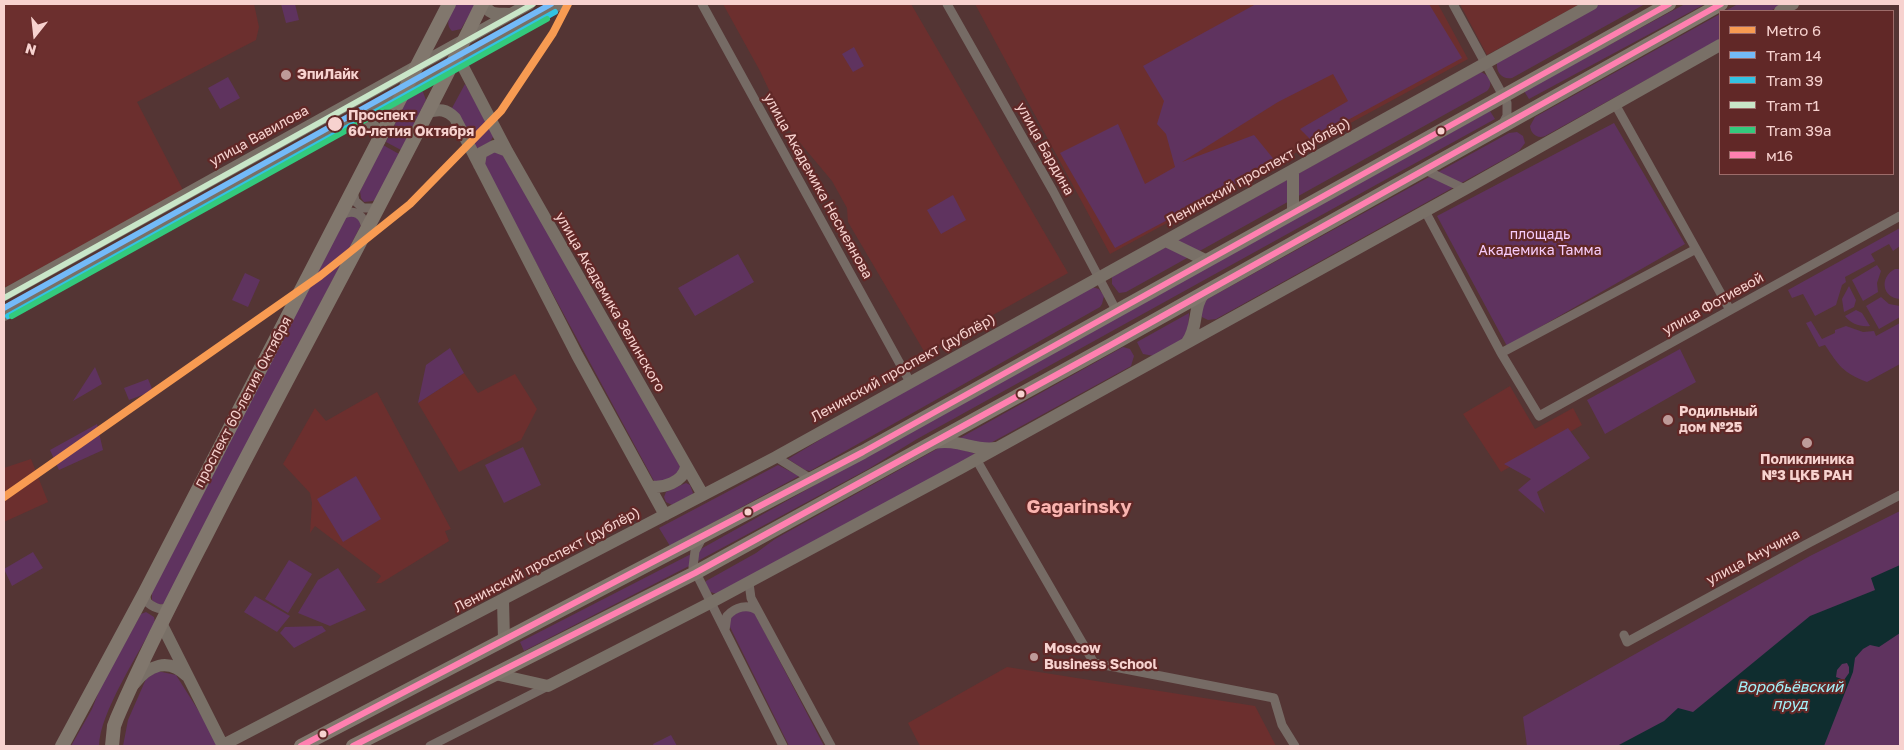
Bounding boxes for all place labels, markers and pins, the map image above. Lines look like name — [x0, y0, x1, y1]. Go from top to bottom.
place label: ЭпиЛайк — [297, 67, 359, 83]
marker: ЭпиЛайк — [279, 68, 293, 82]
place label: Проспект 60-летия Октября — [348, 108, 474, 140]
marker: Проспект 60-летия Октября — [326, 115, 344, 133]
unlabelled marker — [1436, 126, 1446, 136]
unlabelled marker — [1016, 389, 1026, 399]
place label: Родильный дом №25 — [1679, 404, 1758, 437]
marker: Родильный дом №25 — [1661, 413, 1675, 427]
marker: Поликлиника №3 ЦКБ РАН — [1800, 436, 1814, 450]
place label: Поликлиника №3 ЦКБ РАН — [1760, 452, 1854, 484]
unlabelled marker — [743, 507, 753, 517]
place label: Moscow Business School — [1044, 641, 1157, 674]
marker: Moscow Business School — [1028, 651, 1040, 663]
unlabelled marker — [318, 729, 328, 739]

